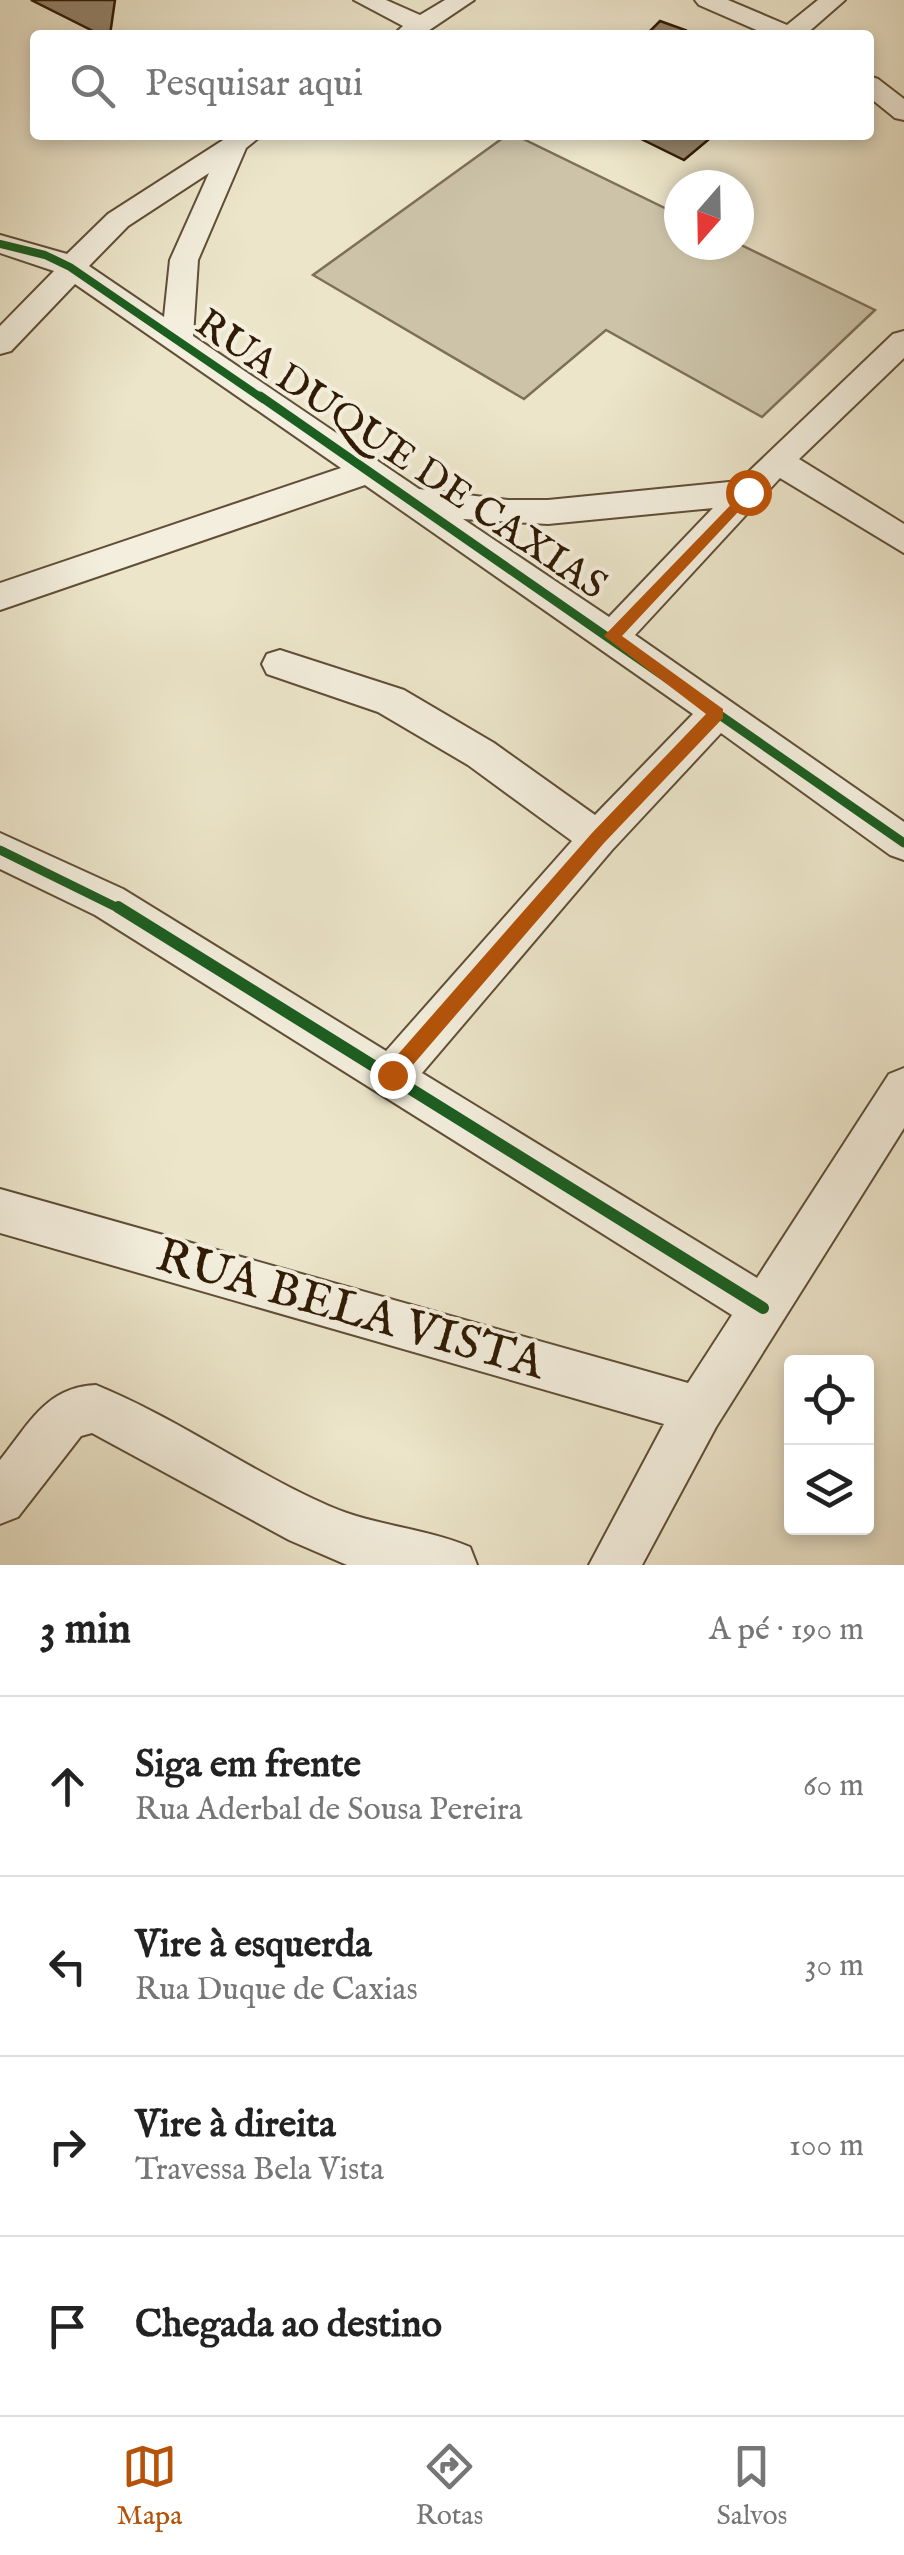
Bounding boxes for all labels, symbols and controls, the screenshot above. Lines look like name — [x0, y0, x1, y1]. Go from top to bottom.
search box — [30, 30, 874, 140]
icon: search — [65, 58, 120, 113]
text: Pesquisar aqui — [145, 61, 363, 109]
north arrow — [664, 170, 754, 260]
street label: RUA DUQUE DE CAXIAS — [185, 299, 615, 613]
route start — [726, 470, 772, 516]
route end — [370, 1053, 416, 1099]
street label: RUA BELA VISTA — [149, 1227, 552, 1396]
map controls — [784, 1355, 874, 1535]
button: locate — [784, 1355, 874, 1445]
button: layers — [784, 1445, 874, 1535]
text: 3 min — [40, 1604, 131, 1657]
text: A pé · 190 m — [709, 1610, 864, 1651]
text: Siga em frente — [135, 1742, 361, 1790]
icon: ahead — [40, 1759, 95, 1814]
text: 60 m — [803, 1766, 864, 1807]
text: Rua Aderbal de Sousa Pereira — [135, 1790, 523, 1831]
text: Vire à esquerda — [135, 1922, 372, 1970]
icon: left — [40, 1939, 95, 1994]
text: 30 m — [805, 1946, 864, 1987]
text: Rua Duque de Caxias — [135, 1970, 418, 2011]
text: Vire à direita — [135, 2102, 336, 2150]
icon: right — [40, 2119, 95, 2174]
text: 100 m — [789, 2126, 864, 2167]
text: Travessa Bela Vista — [135, 2150, 384, 2191]
icon: arrive — [40, 2299, 95, 2354]
text: Chegada ao destino — [135, 2302, 442, 2350]
tab: Mapa — [117, 2439, 182, 2534]
tab: Rotas — [416, 2439, 483, 2534]
tab: Salvos — [717, 2439, 787, 2534]

